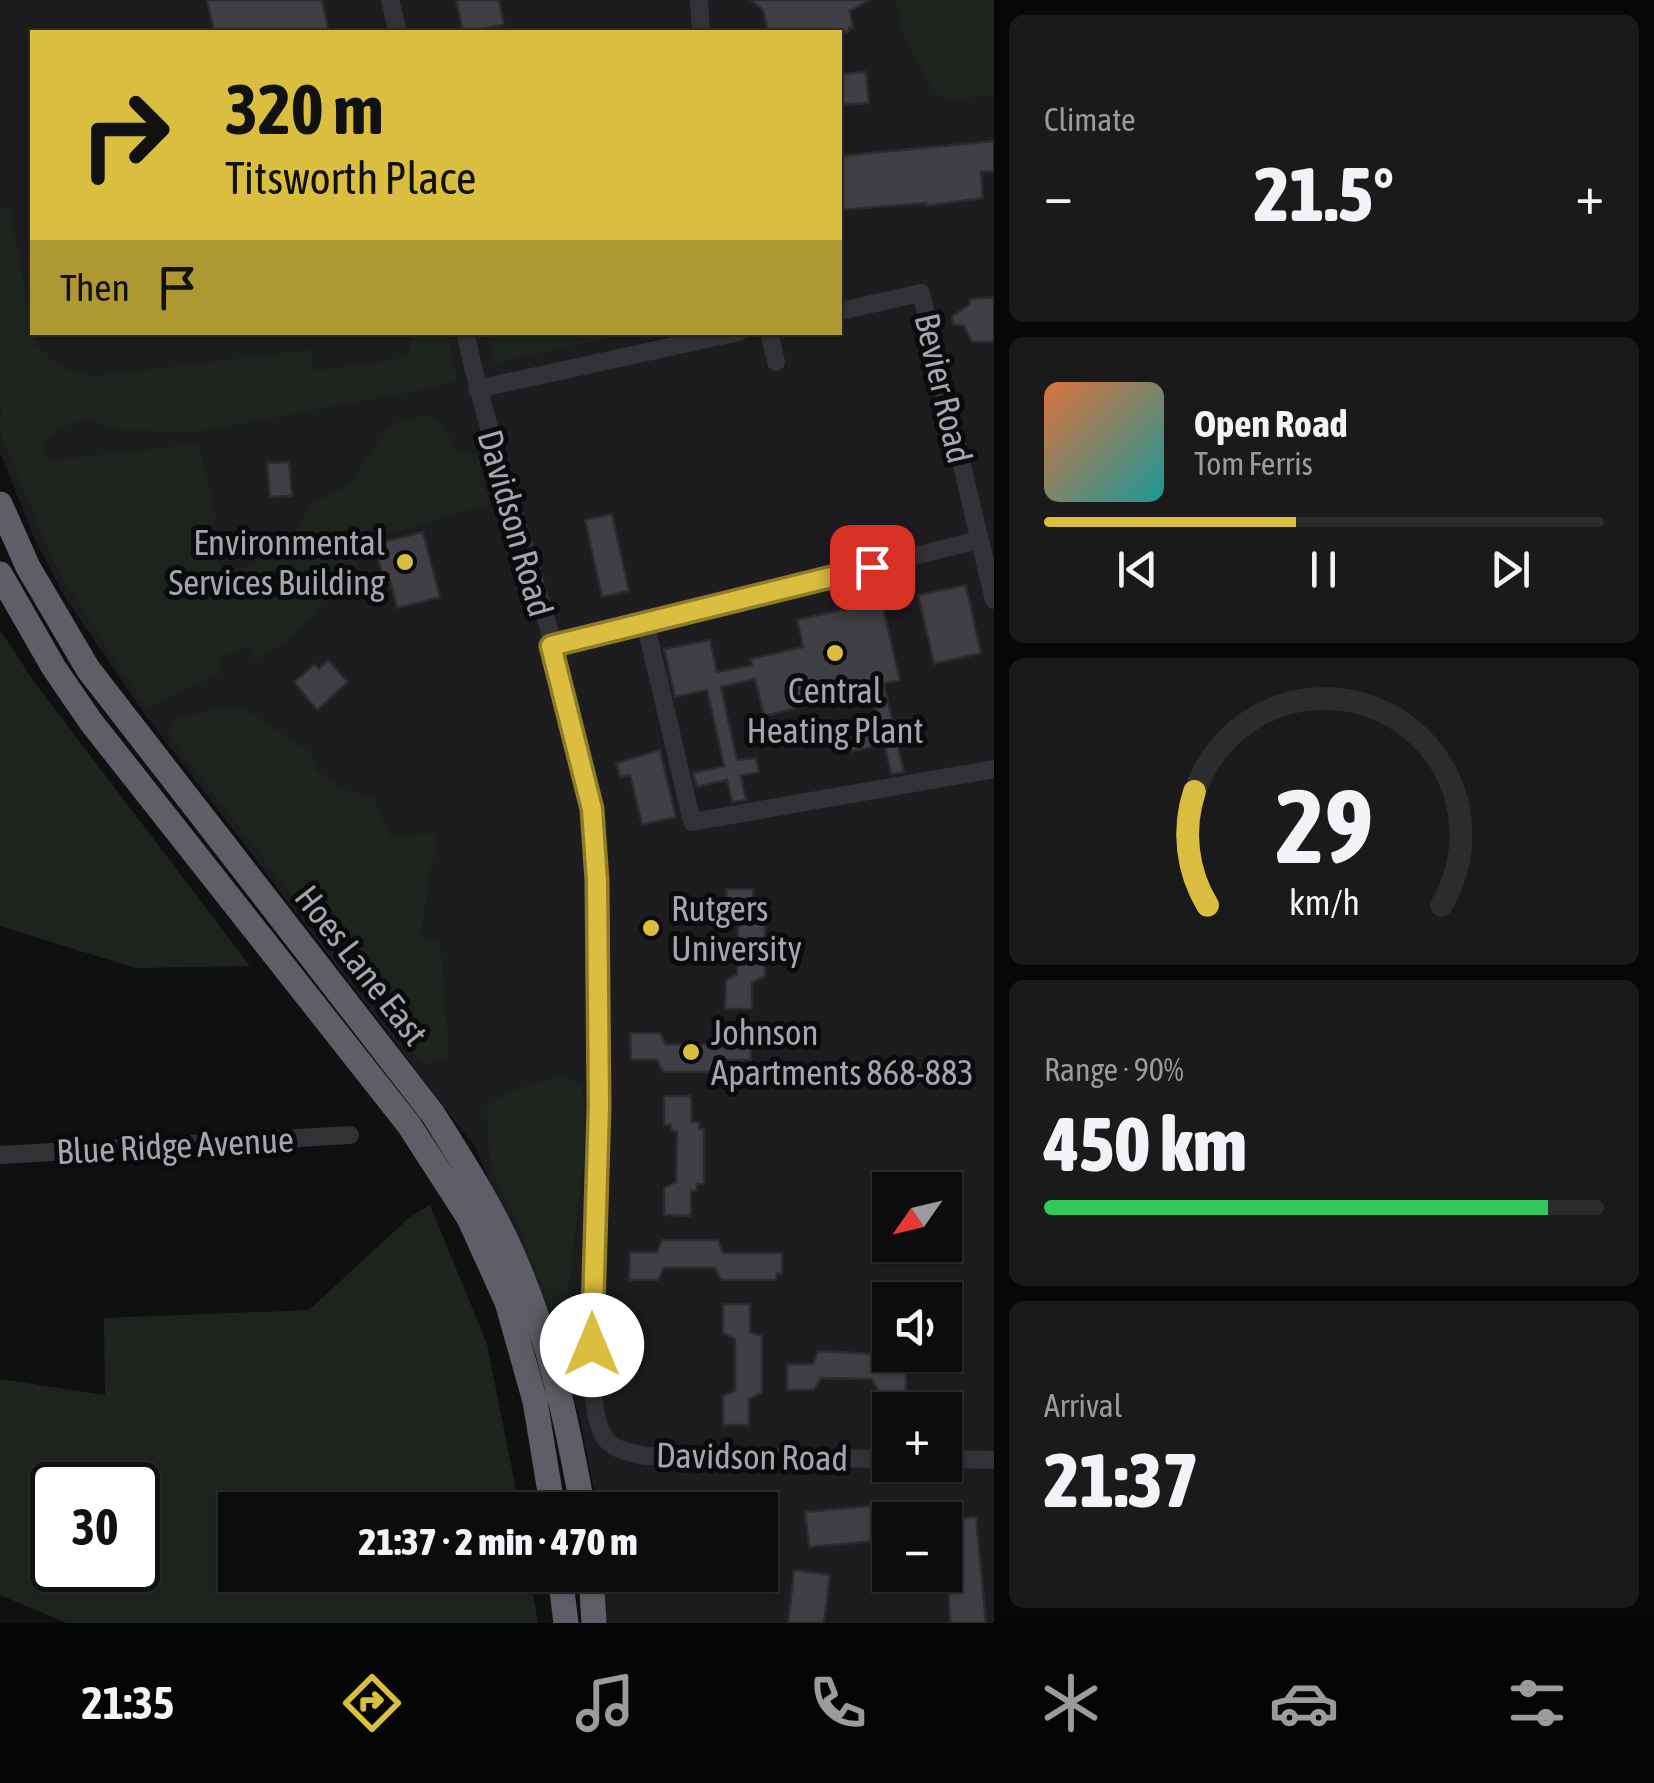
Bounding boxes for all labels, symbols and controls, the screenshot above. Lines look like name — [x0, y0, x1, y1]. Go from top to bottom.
text: 320 m — [225, 69, 384, 149]
icon: right — [60, 70, 190, 200]
text: Climate — [1044, 101, 1136, 138]
text: 21.5° — [1254, 151, 1394, 237]
text: Titsworth Place — [225, 152, 476, 204]
text: − — [1044, 163, 1073, 226]
text: + — [1575, 163, 1604, 226]
icon: arrive — [150, 260, 205, 315]
text: Then — [60, 266, 130, 309]
street label: Bevier Road — [907, 309, 981, 467]
text: Open Road — [1194, 402, 1348, 445]
street label: Davidson Road — [470, 425, 562, 621]
text: Tom Ferris — [1194, 445, 1313, 482]
place label: Environmental Services Building — [168, 522, 385, 602]
pin — [830, 525, 915, 610]
icon: arrive — [845, 540, 900, 595]
icon: previous — [1110, 542, 1165, 597]
icon: pause — [1296, 542, 1351, 597]
icon: next — [1483, 542, 1538, 597]
marker: Environmental Services Building — [394, 551, 416, 573]
marker: Central Heating Plant — [824, 642, 846, 664]
place label: Central Heating Plant — [746, 670, 924, 750]
text: 29 — [1275, 766, 1373, 885]
street label: Hoes Lane East — [287, 877, 437, 1053]
text: km/h — [1289, 882, 1359, 923]
place label: Rutgers University — [671, 888, 802, 968]
marker: Rutgers University — [640, 917, 662, 939]
place label: Johnson Apartments 868-883 — [711, 1012, 974, 1092]
marker: Johnson Apartments 868-883 — [680, 1041, 702, 1063]
text: Range · 90% — [1044, 1051, 1184, 1088]
text: 450 km — [1044, 1101, 1247, 1187]
street label: Blue Ridge Avenue — [55, 1119, 295, 1171]
north arrow — [872, 1172, 962, 1262]
map controls — [872, 1172, 962, 1592]
button: sound — [872, 1282, 962, 1372]
position arrow — [540, 1293, 644, 1397]
text: Arrival — [1044, 1387, 1122, 1424]
button: + — [872, 1392, 962, 1482]
street label: Davidson Road — [656, 1434, 848, 1478]
text: 21:37 — [1044, 1437, 1198, 1523]
speed limit sign: 30 — [30, 1462, 160, 1592]
button: − — [872, 1502, 962, 1592]
text: 21:37 · 2 min · 470 m — [358, 1520, 638, 1563]
icon: directions — [337, 1668, 407, 1738]
icon: music — [570, 1668, 640, 1738]
icon: phone — [803, 1668, 873, 1738]
icon: climate — [1036, 1668, 1106, 1738]
icon: car — [1269, 1668, 1339, 1738]
icon: filters — [1502, 1668, 1572, 1738]
text: 21:35 — [82, 1677, 174, 1729]

